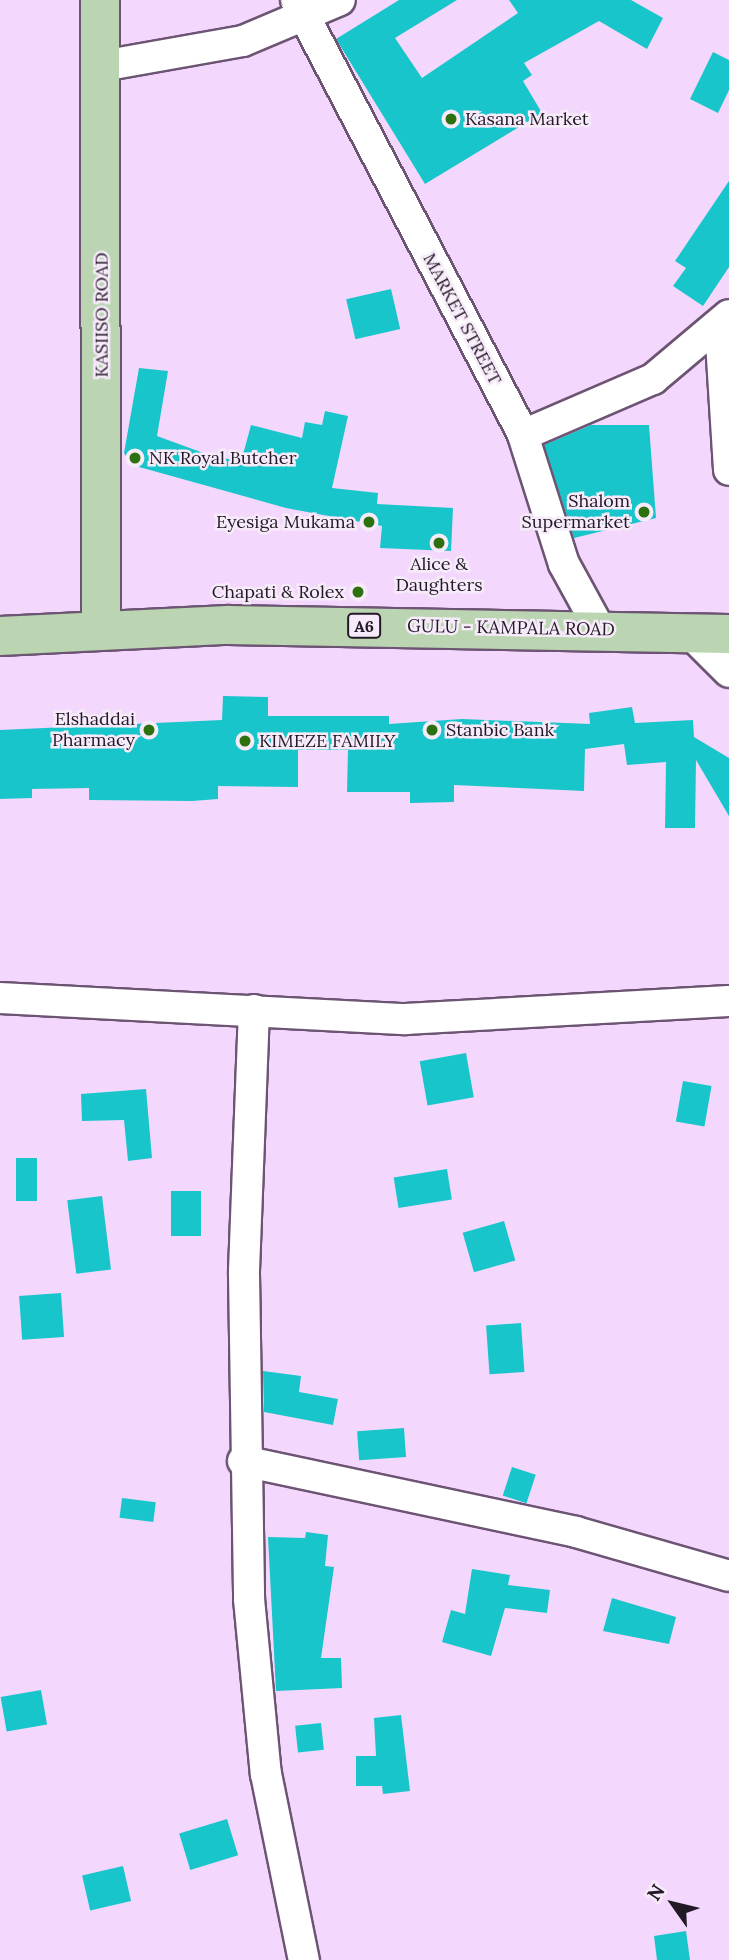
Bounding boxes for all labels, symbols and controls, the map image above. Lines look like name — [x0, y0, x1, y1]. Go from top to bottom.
place label: Kasana Market — [465, 108, 589, 130]
marker: Kasana Market — [443, 111, 459, 127]
street label: MARKET STREET — [418, 250, 506, 388]
street label: KASIISO ROAD — [91, 252, 113, 378]
place label: NK Royal Butcher — [149, 447, 296, 469]
marker: NK Royal Butcher — [127, 450, 143, 466]
place label: Shalom Supermarket — [522, 491, 630, 534]
marker: Shalom Supermarket — [636, 504, 652, 520]
place label: Eyesiga Mukama — [216, 511, 355, 533]
marker: Eyesiga Mukama — [361, 514, 377, 530]
marker: Alice & Daughters — [431, 535, 447, 551]
place label: Alice & Daughters — [395, 554, 483, 596]
place label: Chapati & Rolex — [212, 581, 344, 603]
marker: Chapati & Rolex — [350, 584, 366, 600]
road number: A6 — [346, 614, 382, 638]
street label: GULU - KAMPALA ROAD — [407, 615, 615, 641]
place label: Elshaddai Pharmacy — [52, 709, 135, 752]
place label: Stanbic Bank — [446, 719, 554, 741]
marker: Elshaddai Pharmacy — [141, 722, 157, 738]
marker: Stanbic Bank — [424, 722, 440, 738]
place label: KIMEZE FAMILY — [259, 730, 395, 752]
marker: KIMEZE FAMILY — [237, 733, 253, 749]
north arrow — [638, 1869, 708, 1939]
text: N — [642, 1879, 670, 1905]

